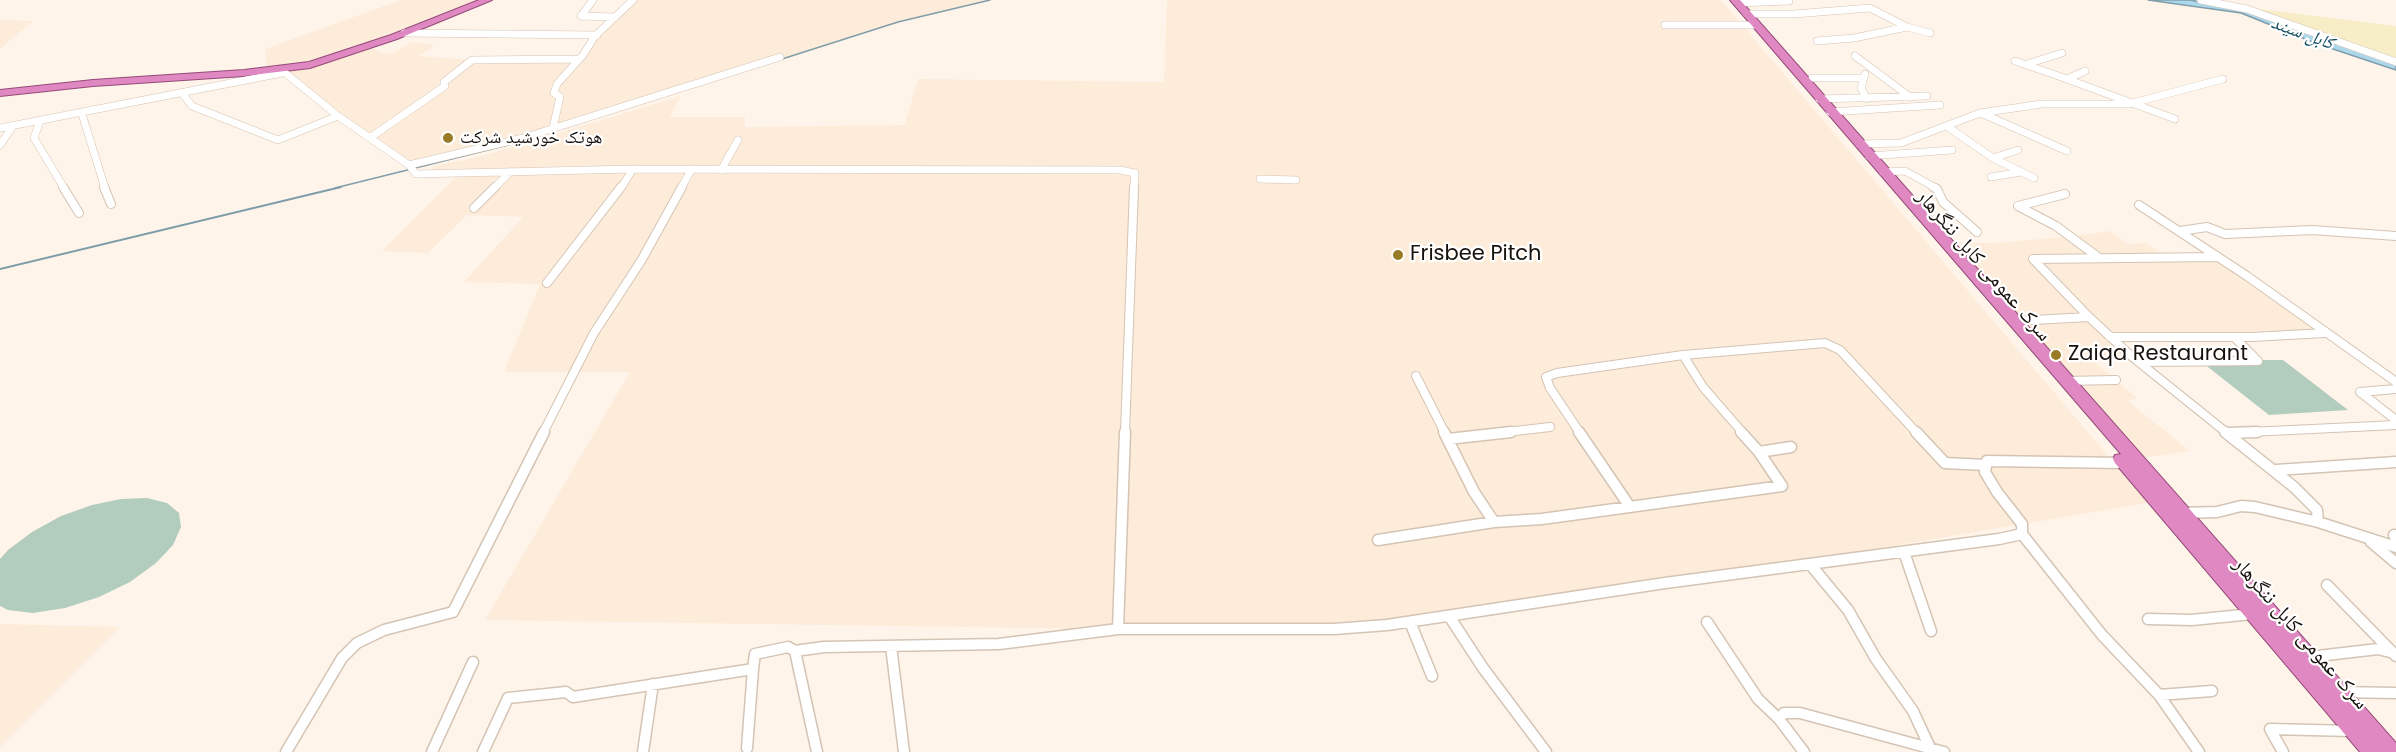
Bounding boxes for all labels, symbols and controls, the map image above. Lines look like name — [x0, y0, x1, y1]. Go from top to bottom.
water label: کابل سيند — [2268, 13, 2336, 55]
place label: هوتک خورشید شرکت — [460, 127, 602, 149]
marker: هوتک خورشید شرکت — [441, 131, 455, 145]
street label: سرک عمومی کابل ننگرهار — [1910, 185, 2056, 347]
place label: Frisbee Pitch — [1410, 242, 1542, 268]
marker: Frisbee Pitch — [1391, 248, 1405, 262]
place label: Zaiqa Restaurant — [2068, 342, 2248, 368]
marker: Zaiqa Restaurant — [2049, 348, 2063, 362]
street label: سرک عمومی کابل ننگرهار — [2227, 553, 2373, 715]

